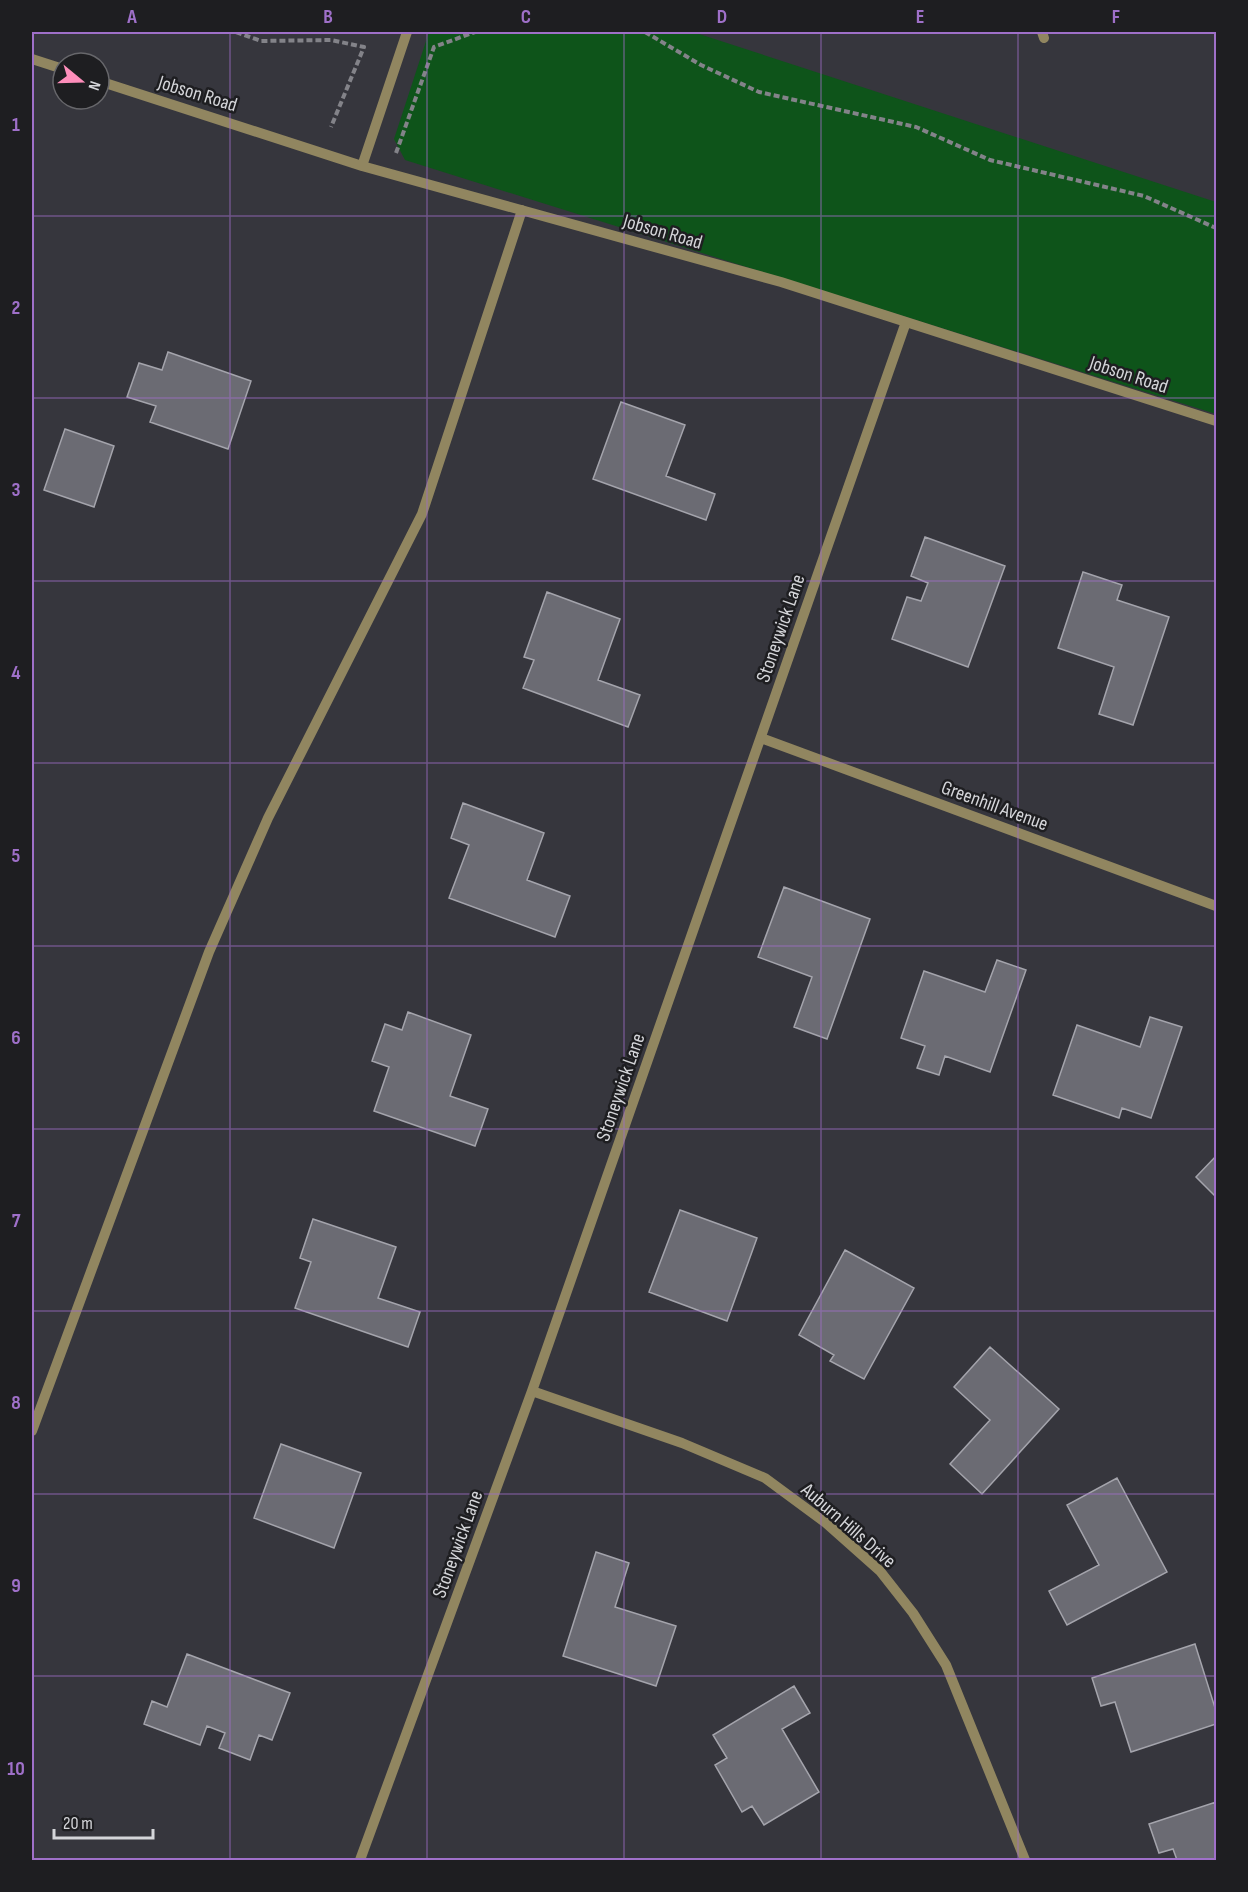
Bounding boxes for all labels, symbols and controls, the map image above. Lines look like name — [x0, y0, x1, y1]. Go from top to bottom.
text: A — [126, 5, 137, 29]
text: B — [323, 5, 333, 29]
text: C — [521, 5, 531, 29]
text: D — [717, 5, 727, 29]
text: E — [916, 5, 924, 29]
text: F — [1112, 5, 1120, 29]
north arrow — [51, 51, 111, 111]
street label: Jobson Road — [154, 70, 240, 117]
text: N — [83, 78, 104, 93]
text: 1 — [12, 113, 20, 137]
street label: Jobson Road — [619, 209, 705, 255]
text: 2 — [12, 296, 20, 320]
street label: Jobson Road — [1085, 351, 1171, 399]
text: 3 — [12, 478, 21, 502]
street label: Stoneywick Lane — [751, 571, 811, 685]
text: 4 — [11, 661, 21, 685]
street label: Greenhill Avenue — [938, 776, 1051, 836]
text: 5 — [12, 844, 21, 868]
text: 6 — [11, 1026, 21, 1050]
street label: Stoneywick Lane — [591, 1030, 651, 1144]
text: 7 — [12, 1209, 21, 1233]
text: 8 — [11, 1391, 21, 1415]
street label: Auburn Hills Drive — [795, 1477, 901, 1573]
street label: Stoneywick Lane — [427, 1487, 488, 1601]
text: 9 — [11, 1574, 21, 1598]
text: 10 — [7, 1757, 25, 1781]
scale bar — [54, 1802, 153, 1840]
text: 20 m — [63, 1813, 93, 1834]

